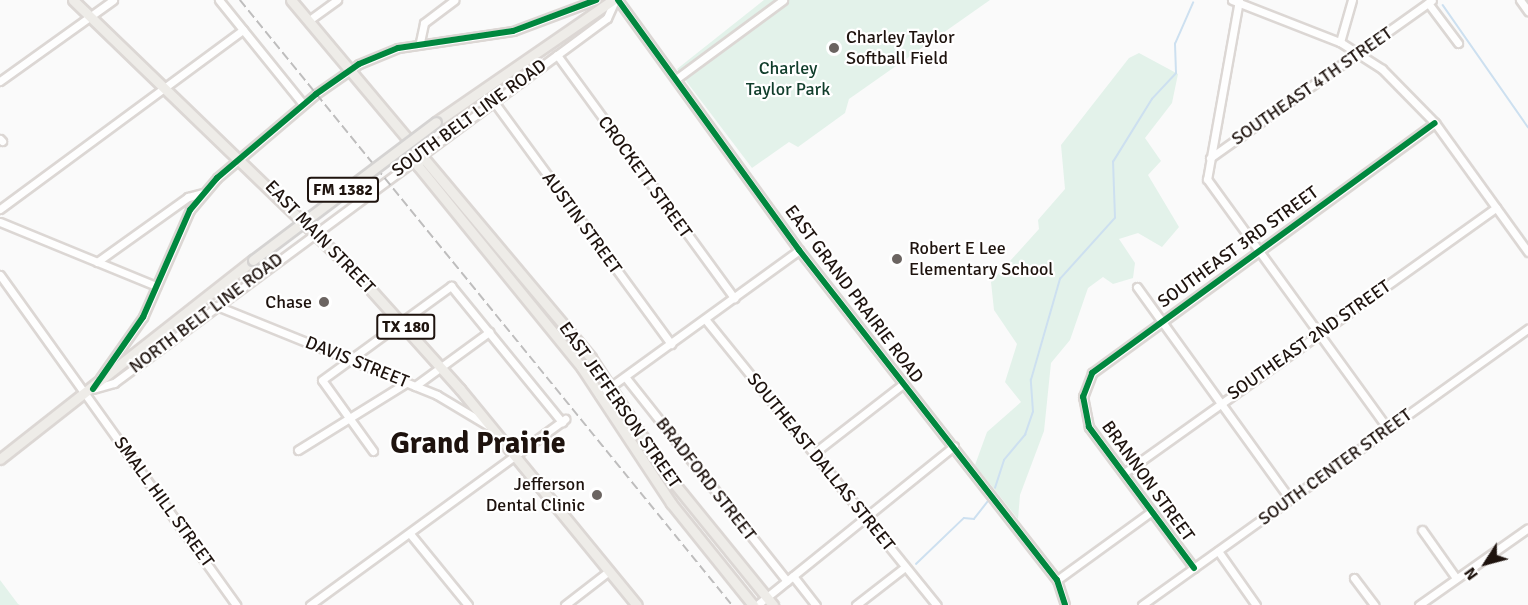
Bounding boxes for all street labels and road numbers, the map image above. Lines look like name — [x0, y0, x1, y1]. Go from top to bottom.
street label: SOUTHEAST 4TH STREET — [1227, 22, 1397, 150]
street label: SOUTH BELT LINE ROAD — [387, 55, 551, 181]
street label: CROCKETT STREET — [593, 112, 697, 242]
street label: AUSTIN STREET — [538, 168, 626, 278]
street label: EAST MAIN STREET — [260, 176, 380, 298]
road number: FM 1382 — [307, 177, 379, 203]
street label: SOUTHEAST 3RD STREET — [1154, 182, 1322, 312]
street label: EAST GRAND PRAIRIE ROAD — [780, 201, 928, 387]
street label: NORTH BELT LINE ROAD — [125, 248, 287, 378]
street label: SOUTHEAST 2ND STREET — [1223, 275, 1395, 405]
road number: TX 180 — [376, 314, 436, 340]
street label: EAST JEFFERSON STREET — [554, 318, 686, 492]
street label: DAVIS STREET — [302, 331, 412, 393]
street label: SOUTHEAST DALLAS STREET — [743, 369, 899, 555]
street label: SOUTH CENTER STREET — [1254, 404, 1416, 530]
street label: BRADFORD STREET — [651, 413, 761, 545]
street label: BRANNON STREET — [1097, 417, 1199, 545]
street label: SMALL HILL STREET — [109, 433, 219, 571]

